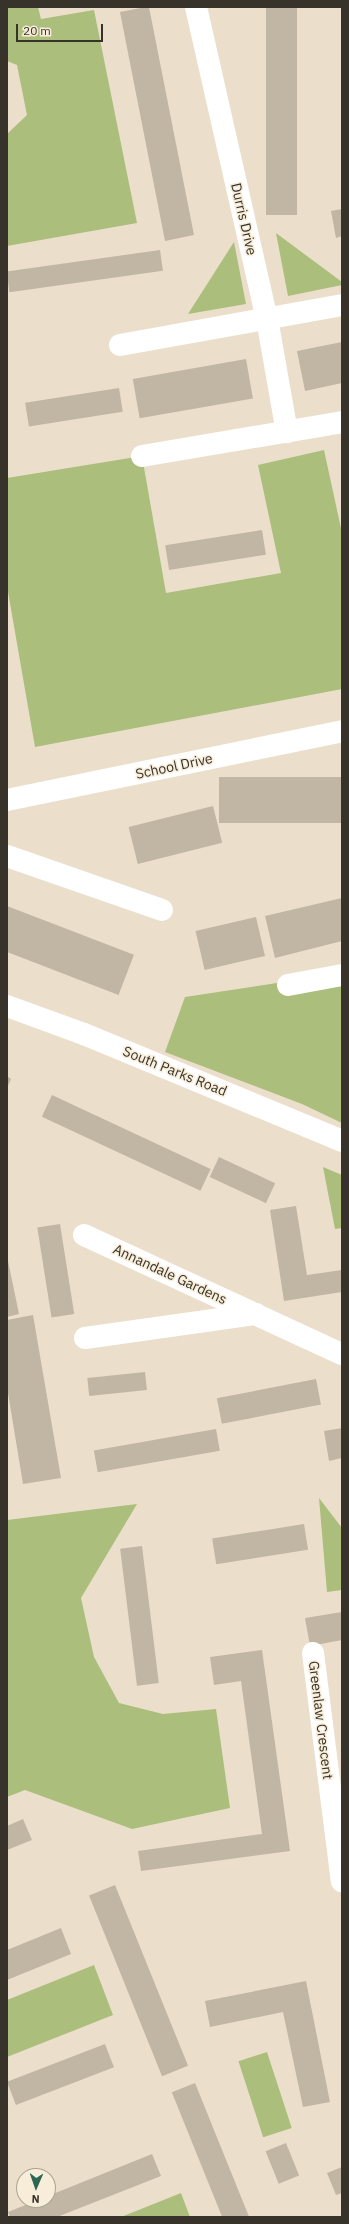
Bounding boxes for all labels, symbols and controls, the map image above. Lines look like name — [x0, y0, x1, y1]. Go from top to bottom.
scale bar — [18, 16, 105, 42]
text: 20 m — [23, 23, 51, 38]
street label: Durris Drive — [228, 181, 260, 257]
street label: School Drive — [134, 750, 214, 782]
street label: South Parks Road — [121, 1042, 229, 1100]
street label: Annandale Gardens — [110, 1240, 230, 1308]
street label: Greenlaw Crescent — [305, 1660, 337, 1780]
north arrow — [16, 2168, 56, 2208]
text: N — [31, 2192, 40, 2206]

